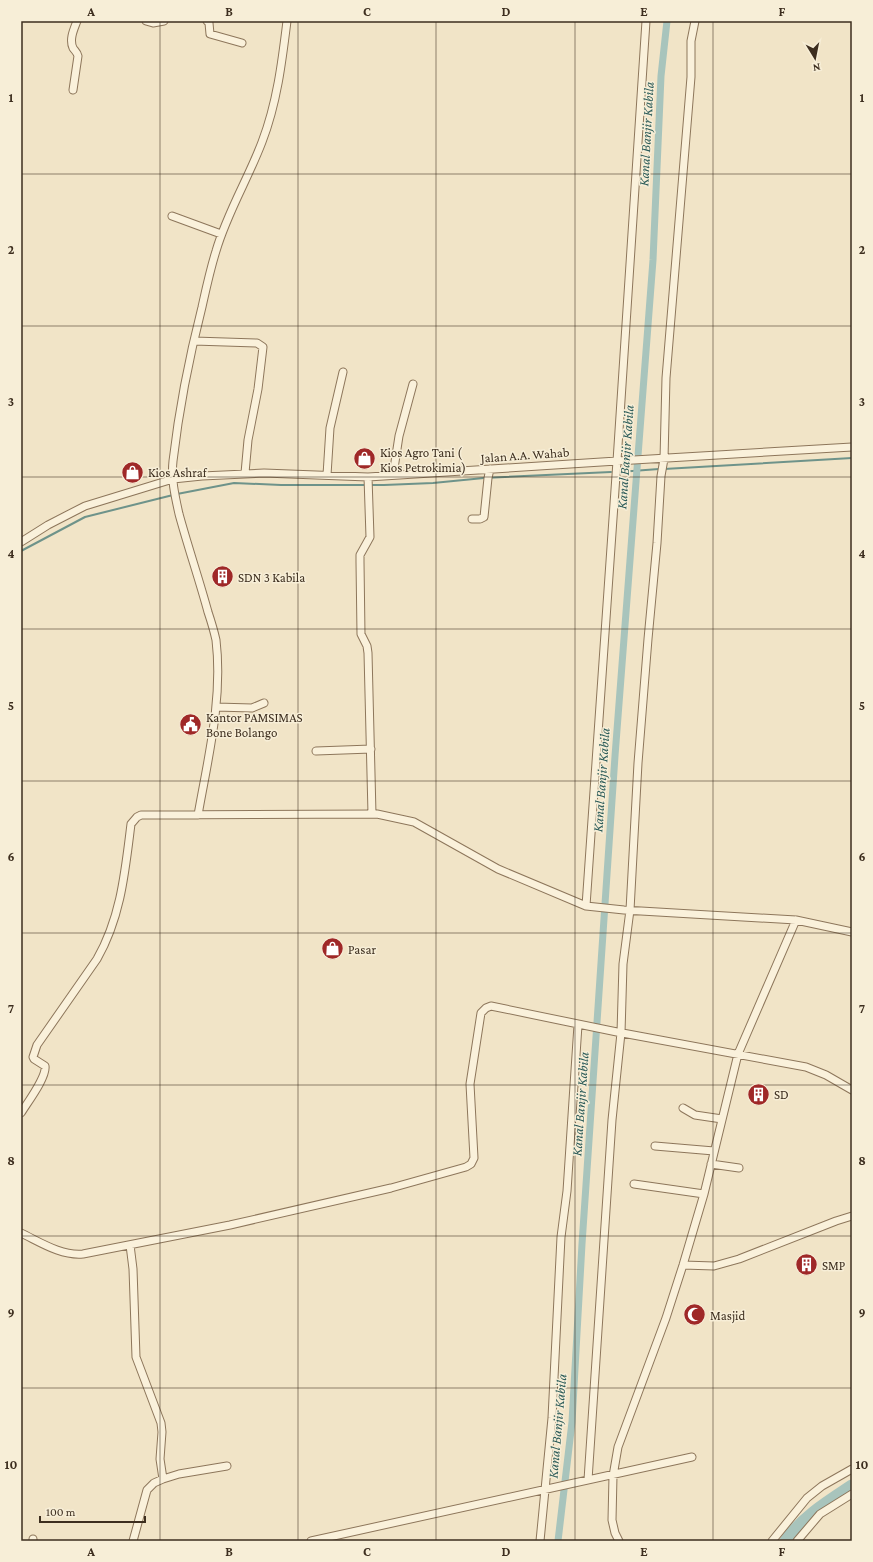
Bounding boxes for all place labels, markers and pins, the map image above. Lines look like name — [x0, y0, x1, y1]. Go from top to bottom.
place label: Kios Agro Tani ( Kios Petrokimia) — [380, 445, 466, 476]
shop icon: Kios Agro Tani ( Kios Petrokimia) — [351, 446, 377, 472]
shop icon: Kios Ashraf — [119, 459, 145, 485]
place label: Kios Ashraf — [148, 465, 208, 480]
building icon: SDN 3 Kabila — [210, 564, 236, 590]
place label: SDN 3 Kabila — [238, 570, 305, 585]
place label: Kantor PAMSIMAS Bone Bolango — [206, 710, 303, 740]
public building icon: Kantor PAMSIMAS Bone Bolango — [177, 711, 203, 737]
shop icon: Pasar — [320, 936, 346, 962]
place label: Pasar — [348, 942, 376, 957]
building icon: SD — [745, 1081, 771, 1107]
place label: SD — [774, 1087, 789, 1102]
building icon: SMP — [794, 1252, 820, 1278]
place label: SMP — [822, 1258, 845, 1273]
mosque icon: Masjid — [682, 1302, 708, 1328]
place label: Masjid — [710, 1308, 746, 1324]

